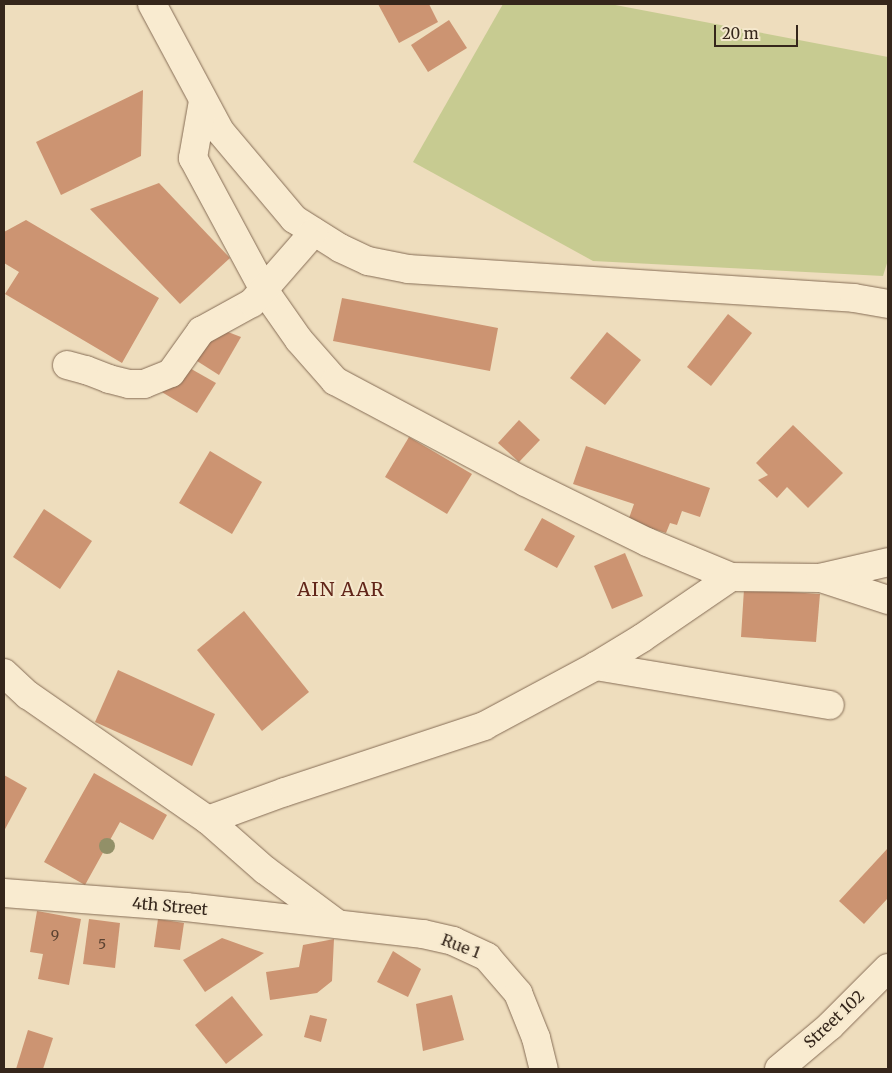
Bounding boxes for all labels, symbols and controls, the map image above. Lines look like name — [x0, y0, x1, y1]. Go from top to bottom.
scale bar — [717, 15, 801, 47]
text: 20 m — [722, 24, 759, 43]
district label: AIN AAR — [296, 579, 386, 601]
street label: 4th Street — [131, 893, 209, 919]
house number: 9 — [51, 927, 59, 943]
street label: Rue 1 — [439, 930, 483, 962]
house number: 5 — [98, 936, 106, 952]
street label: Street 102 — [800, 986, 868, 1052]

